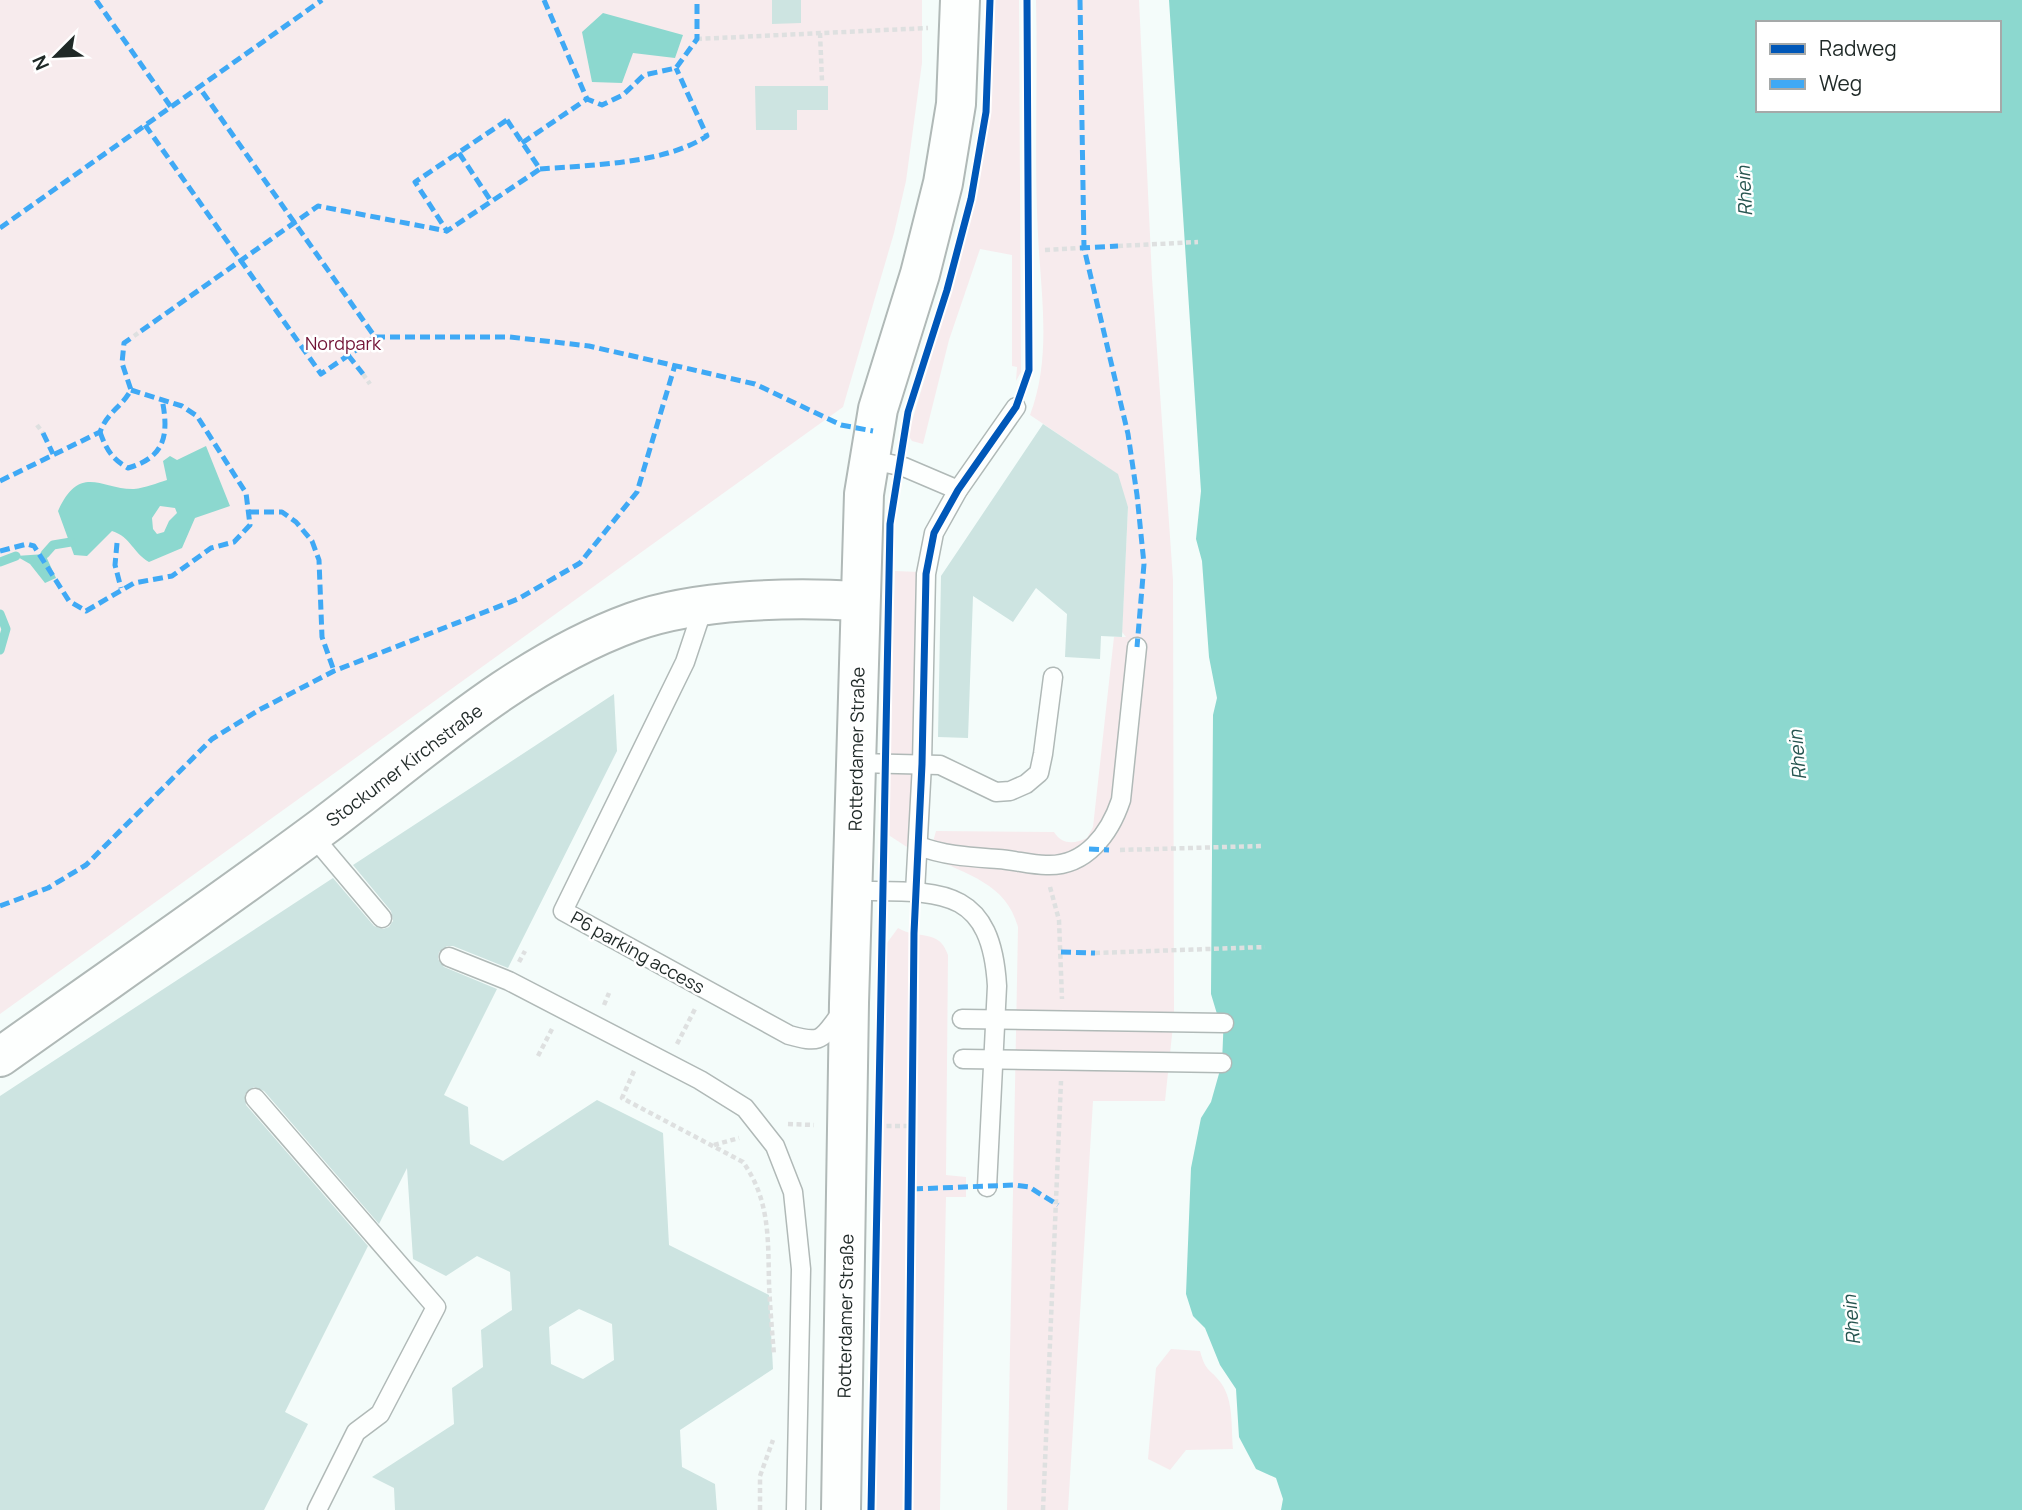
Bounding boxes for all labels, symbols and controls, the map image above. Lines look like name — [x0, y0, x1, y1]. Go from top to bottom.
north arrow — [21, 21, 91, 91]
legend — [1756, 21, 2001, 112]
text: Radweg — [1819, 34, 1897, 62]
text: N — [26, 51, 55, 74]
text: Weg — [1819, 69, 1862, 97]
water label: Rhein — [1730, 165, 1758, 217]
park label: Nordpark — [305, 331, 382, 355]
street label: Rotterdamer Straße — [843, 667, 869, 831]
street label: Stockumer Kirchstraße — [321, 698, 487, 832]
water label: Rhein — [1782, 728, 1812, 781]
street label: P6 parking access — [567, 905, 709, 999]
street label: Rotterdamer Straße — [832, 1234, 858, 1398]
water label: Rhein — [1836, 1293, 1866, 1346]

